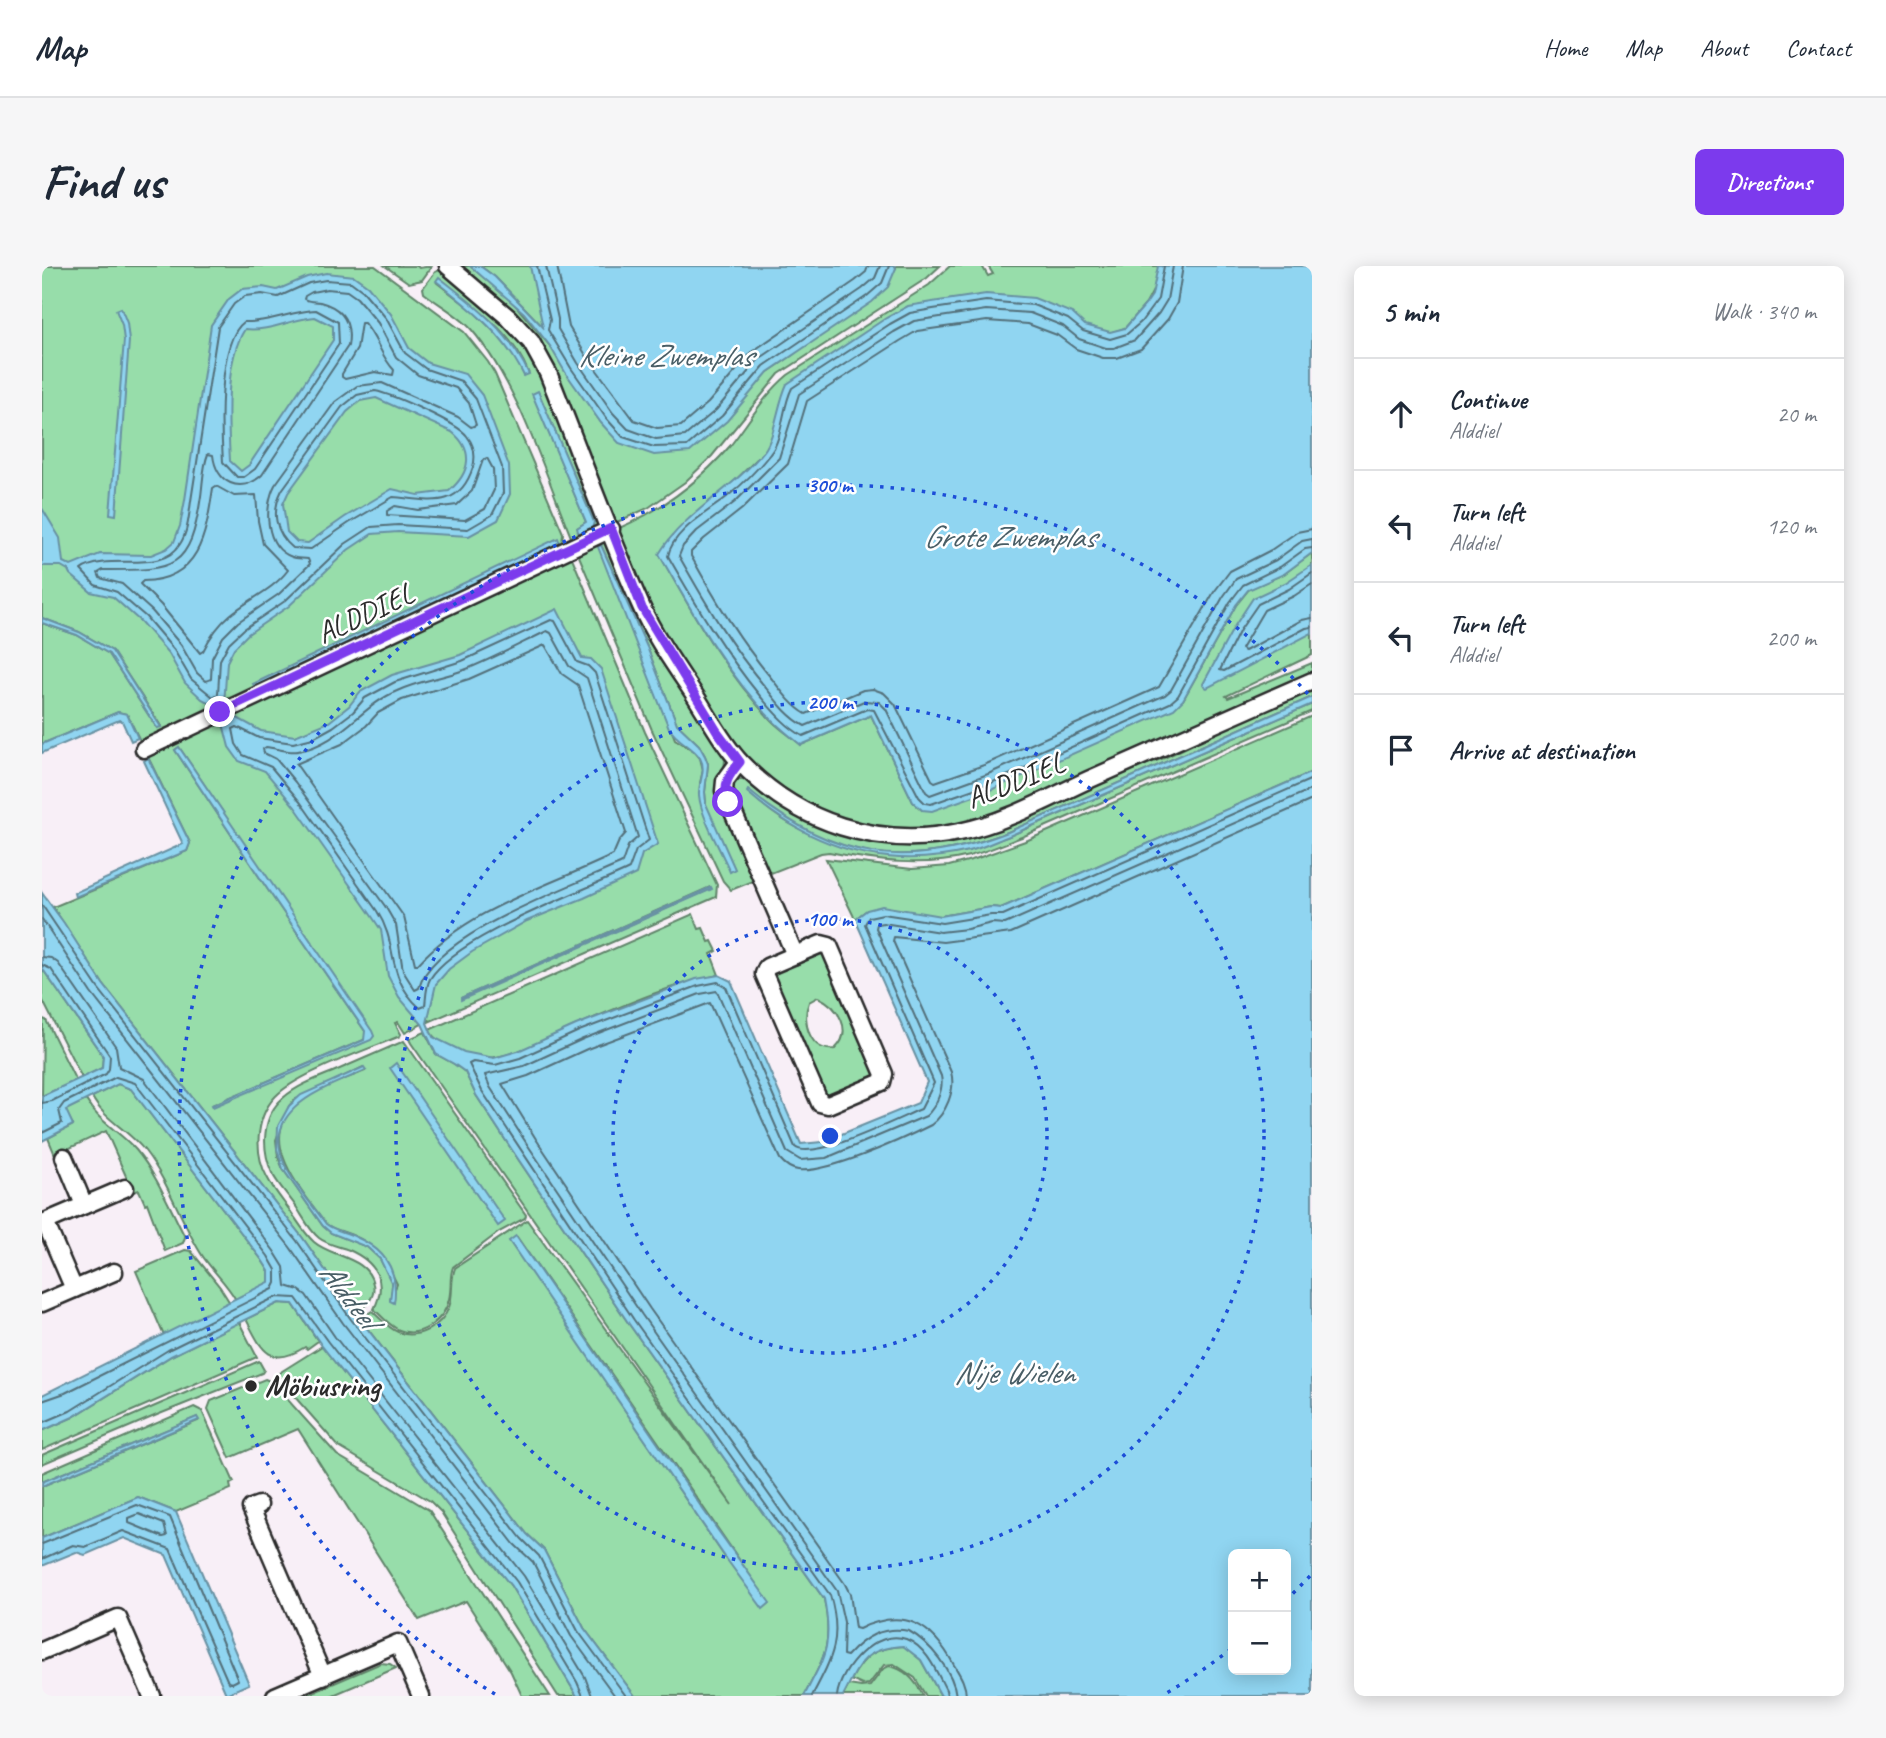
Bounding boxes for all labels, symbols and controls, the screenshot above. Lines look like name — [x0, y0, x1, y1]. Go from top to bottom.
text: Map — [35, 27, 86, 69]
text: Home — [1544, 33, 1587, 63]
text: Map — [1625, 33, 1662, 63]
text: About — [1700, 33, 1748, 63]
text: Contact — [1786, 33, 1851, 63]
button: Directions — [1695, 149, 1844, 215]
text: Find us — [42, 151, 164, 213]
text: 5 min — [1382, 293, 1439, 331]
text: Walk · 340 m — [1712, 297, 1816, 326]
water label: Kleine Zwemplas — [578, 335, 758, 376]
text: Continue — [1449, 383, 1527, 416]
icon: ahead — [1382, 395, 1420, 433]
text: 20 m — [1777, 400, 1816, 429]
text: Alddiel — [1449, 416, 1498, 445]
text: 300 m — [807, 472, 855, 498]
text: Turn left — [1449, 495, 1524, 528]
icon: left — [1382, 507, 1420, 545]
text: 120 m — [1767, 512, 1816, 541]
water label: Grote Zwemplas — [923, 516, 1101, 557]
text: Alddiel — [1449, 528, 1498, 557]
street label: ALDDIEL — [311, 574, 421, 652]
text: Turn left — [1449, 607, 1524, 640]
icon: left — [1382, 619, 1420, 657]
text: 200 m — [1767, 624, 1816, 653]
text: Alddiel — [1449, 640, 1498, 669]
text: 200 m — [807, 689, 855, 715]
route end — [204, 696, 235, 727]
icon: arrive — [1382, 731, 1420, 769]
text: Arrive at destination — [1449, 734, 1635, 767]
street label: ALDDIEL — [960, 743, 1071, 817]
route start — [712, 786, 743, 817]
text: 100 m — [807, 906, 855, 932]
centre of rings — [818, 1124, 842, 1148]
water label: Alddeel — [310, 1253, 394, 1344]
water label: Nije Wielen — [954, 1352, 1078, 1393]
place label: Möbiusring — [265, 1367, 383, 1405]
marker: Möbiusring — [243, 1378, 259, 1394]
map controls — [1228, 1549, 1291, 1675]
button: + — [1228, 1549, 1291, 1612]
button: − — [1228, 1612, 1291, 1675]

